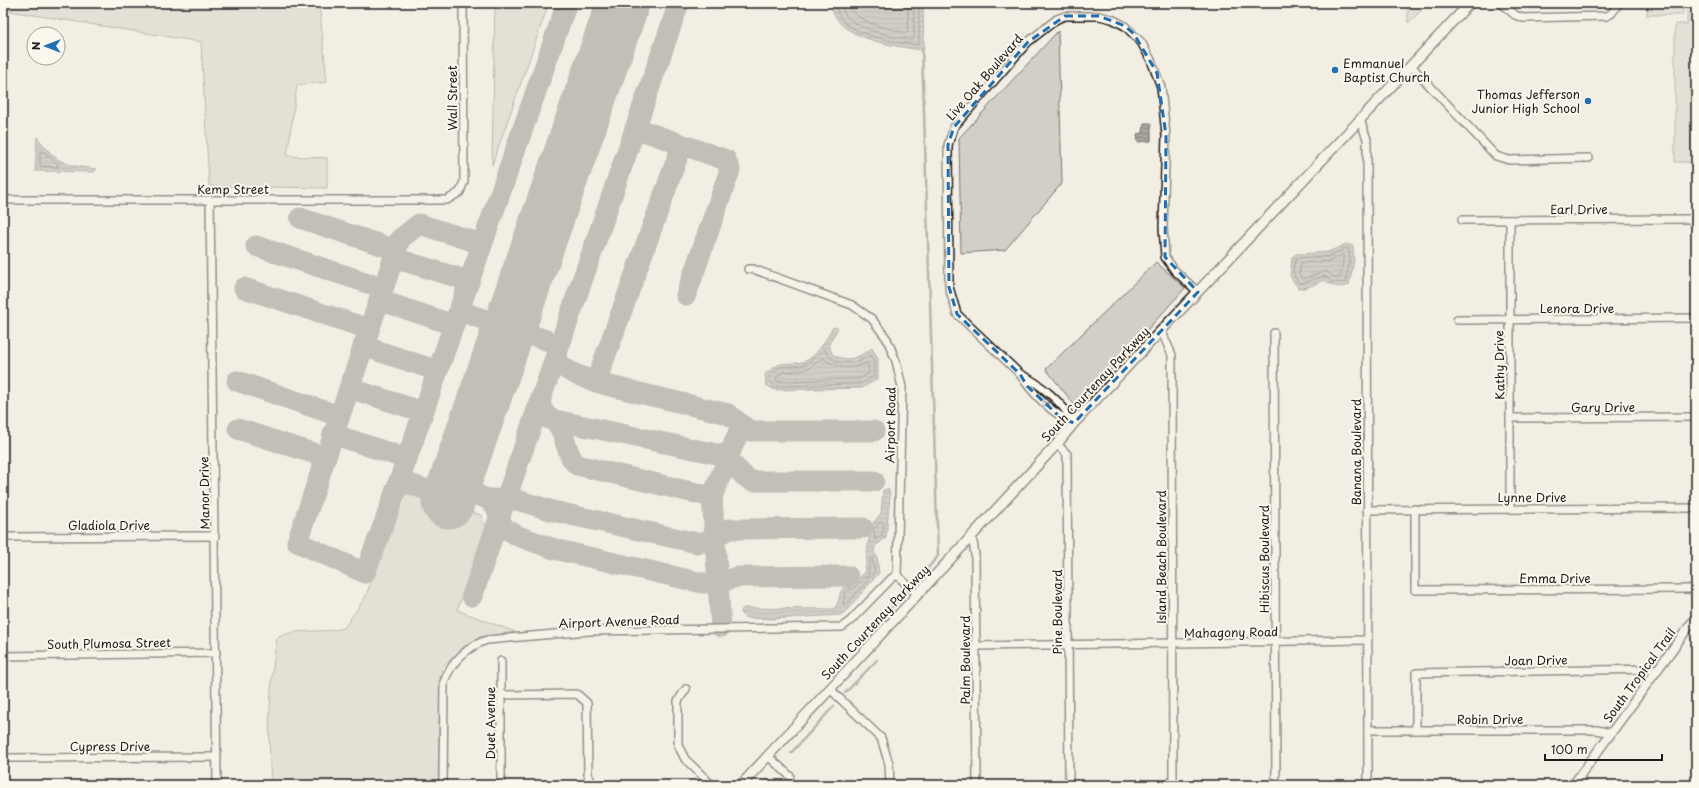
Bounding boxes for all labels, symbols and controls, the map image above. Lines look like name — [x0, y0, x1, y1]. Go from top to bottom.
north arrow — [26, 26, 66, 66]
street label: Live Oak Boulevard — [941, 29, 1027, 124]
text: N — [27, 41, 44, 50]
place label: Emmanuel Baptist Church — [1343, 54, 1430, 86]
street label: Wall Street — [443, 65, 461, 131]
marker: Emmanuel Baptist Church — [1330, 65, 1340, 75]
place label: Thomas Jefferson Junior High School — [1471, 85, 1580, 117]
marker: Thomas Jefferson Junior High School — [1583, 96, 1593, 106]
street label: Kemp Street — [197, 180, 269, 198]
street label: Earl Drive — [1550, 200, 1608, 218]
street label: Lenora Drive — [1540, 299, 1615, 317]
street label: South Courtenay Parkway — [1037, 323, 1153, 445]
street label: Kathy Drive — [1489, 330, 1509, 400]
street label: Airport Road — [880, 387, 900, 463]
one-way arrow — [1039, 397, 1049, 406]
street label: Banana Boulevard — [1347, 398, 1365, 505]
street label: Gary Drive — [1571, 398, 1635, 416]
street label: Manor Drive — [194, 456, 214, 530]
street label: Lynne Drive — [1498, 488, 1566, 506]
street label: Island Beach Boulevard — [1152, 490, 1170, 624]
street label: Hibiscus Boulevard — [1255, 504, 1273, 613]
street label: Gladiola Drive — [68, 516, 150, 534]
street label: South Courtenay Parkway — [817, 561, 933, 683]
street label: Pine Boulevard — [1048, 569, 1066, 655]
street label: Emma Drive — [1519, 569, 1591, 587]
street label: Airport Avenue Road — [558, 610, 680, 632]
street label: Palm Boulevard — [956, 615, 974, 704]
street label: Mahagony Road — [1184, 622, 1278, 642]
street label: South Tropical Trail — [1598, 624, 1680, 726]
street label: South Plumosa Street — [47, 633, 171, 653]
street label: Joan Drive — [1504, 650, 1568, 670]
street label: Duet Avenue — [481, 686, 499, 759]
street label: Robin Drive — [1457, 710, 1523, 728]
scale bar — [1545, 736, 1662, 762]
street label: Cypress Drive — [70, 737, 151, 755]
text: 100 m — [1551, 740, 1588, 758]

